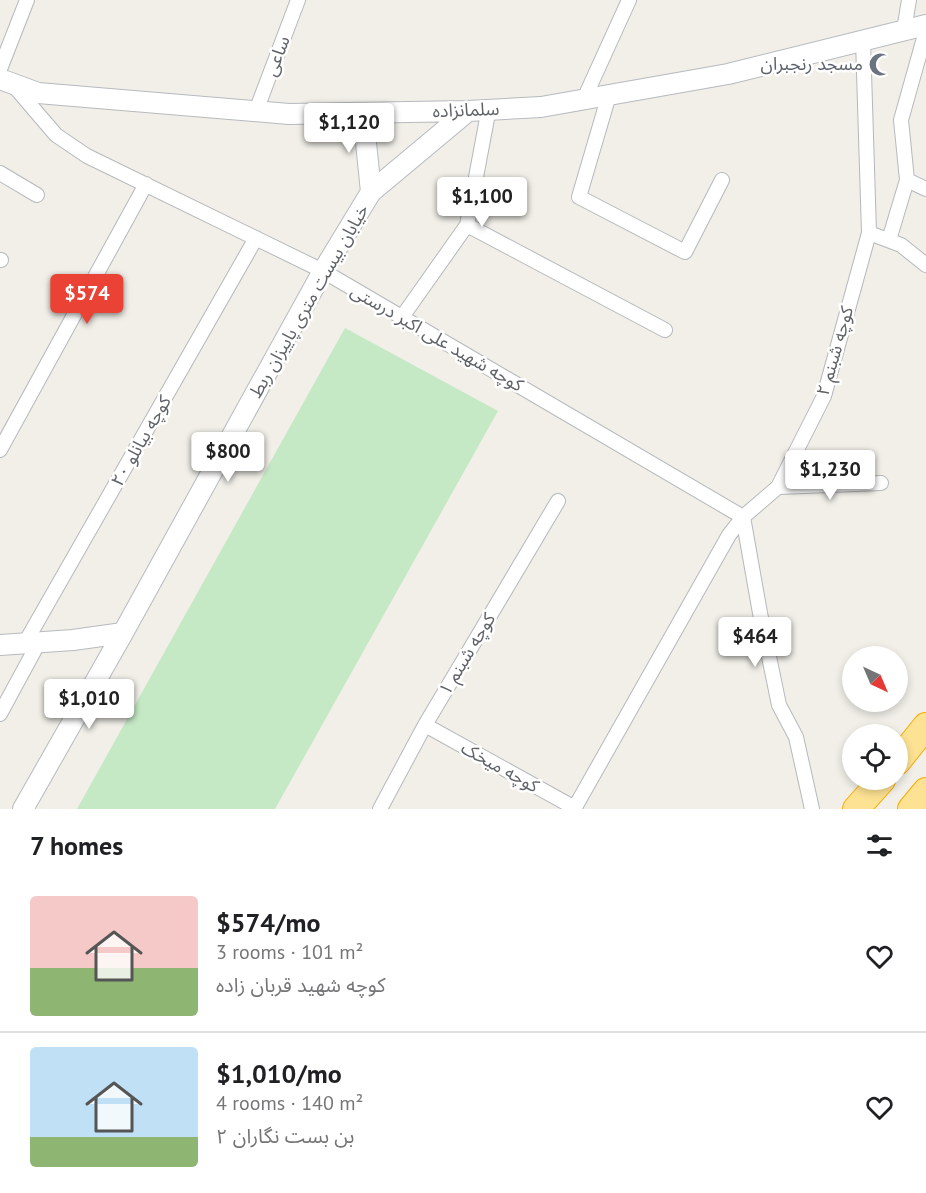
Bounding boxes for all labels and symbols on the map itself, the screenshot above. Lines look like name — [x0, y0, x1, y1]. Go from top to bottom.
street label: ساعی — [258, 32, 295, 79]
mosque icon: مسجد رنجبران — [868, 51, 894, 77]
place label: مسجد رنجبران — [761, 52, 863, 75]
street label: سلمانزاده — [432, 97, 500, 122]
pin: $1,120 — [300, 103, 398, 154]
pin: $1,100 — [433, 177, 531, 228]
street label: خیابان بیست متری پاییزان ربط — [244, 200, 374, 402]
pin: $574 — [51, 274, 123, 325]
street label: کوچه شهید علی اکبر درستی — [347, 279, 528, 397]
street label: کوچه شبنم ۲ — [811, 303, 860, 399]
street label: کوچه بیانلو ۲۰ — [105, 391, 176, 490]
pin: $800 — [192, 432, 264, 483]
pin: $1,230 — [781, 450, 879, 501]
street label: کوچه شبنم ۱ — [433, 608, 502, 700]
pin: $464 — [719, 617, 791, 668]
north arrow — [842, 646, 908, 712]
pin: $1,010 — [40, 679, 138, 730]
street label: کوچه میخک — [457, 736, 544, 798]

